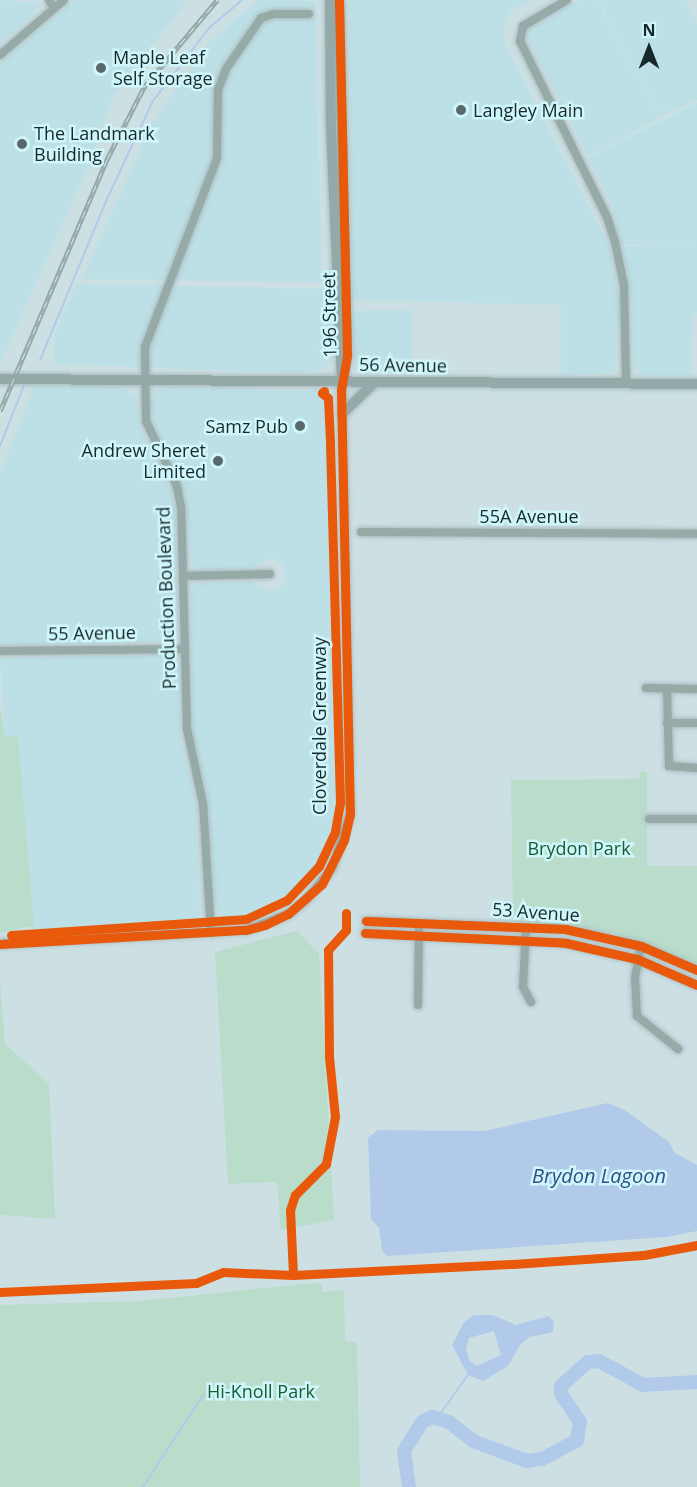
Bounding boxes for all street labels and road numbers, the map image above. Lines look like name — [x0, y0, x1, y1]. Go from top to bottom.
street label: 196 Street — [317, 272, 341, 358]
street label: 56 Avenue — [359, 353, 447, 377]
street label: 55A Avenue — [479, 505, 579, 527]
street label: Production Boulevard — [152, 506, 180, 690]
street label: 55 Avenue — [48, 621, 136, 645]
street label: Cloverdale Greenway — [308, 637, 330, 815]
street label: 53 Avenue — [491, 898, 581, 926]

